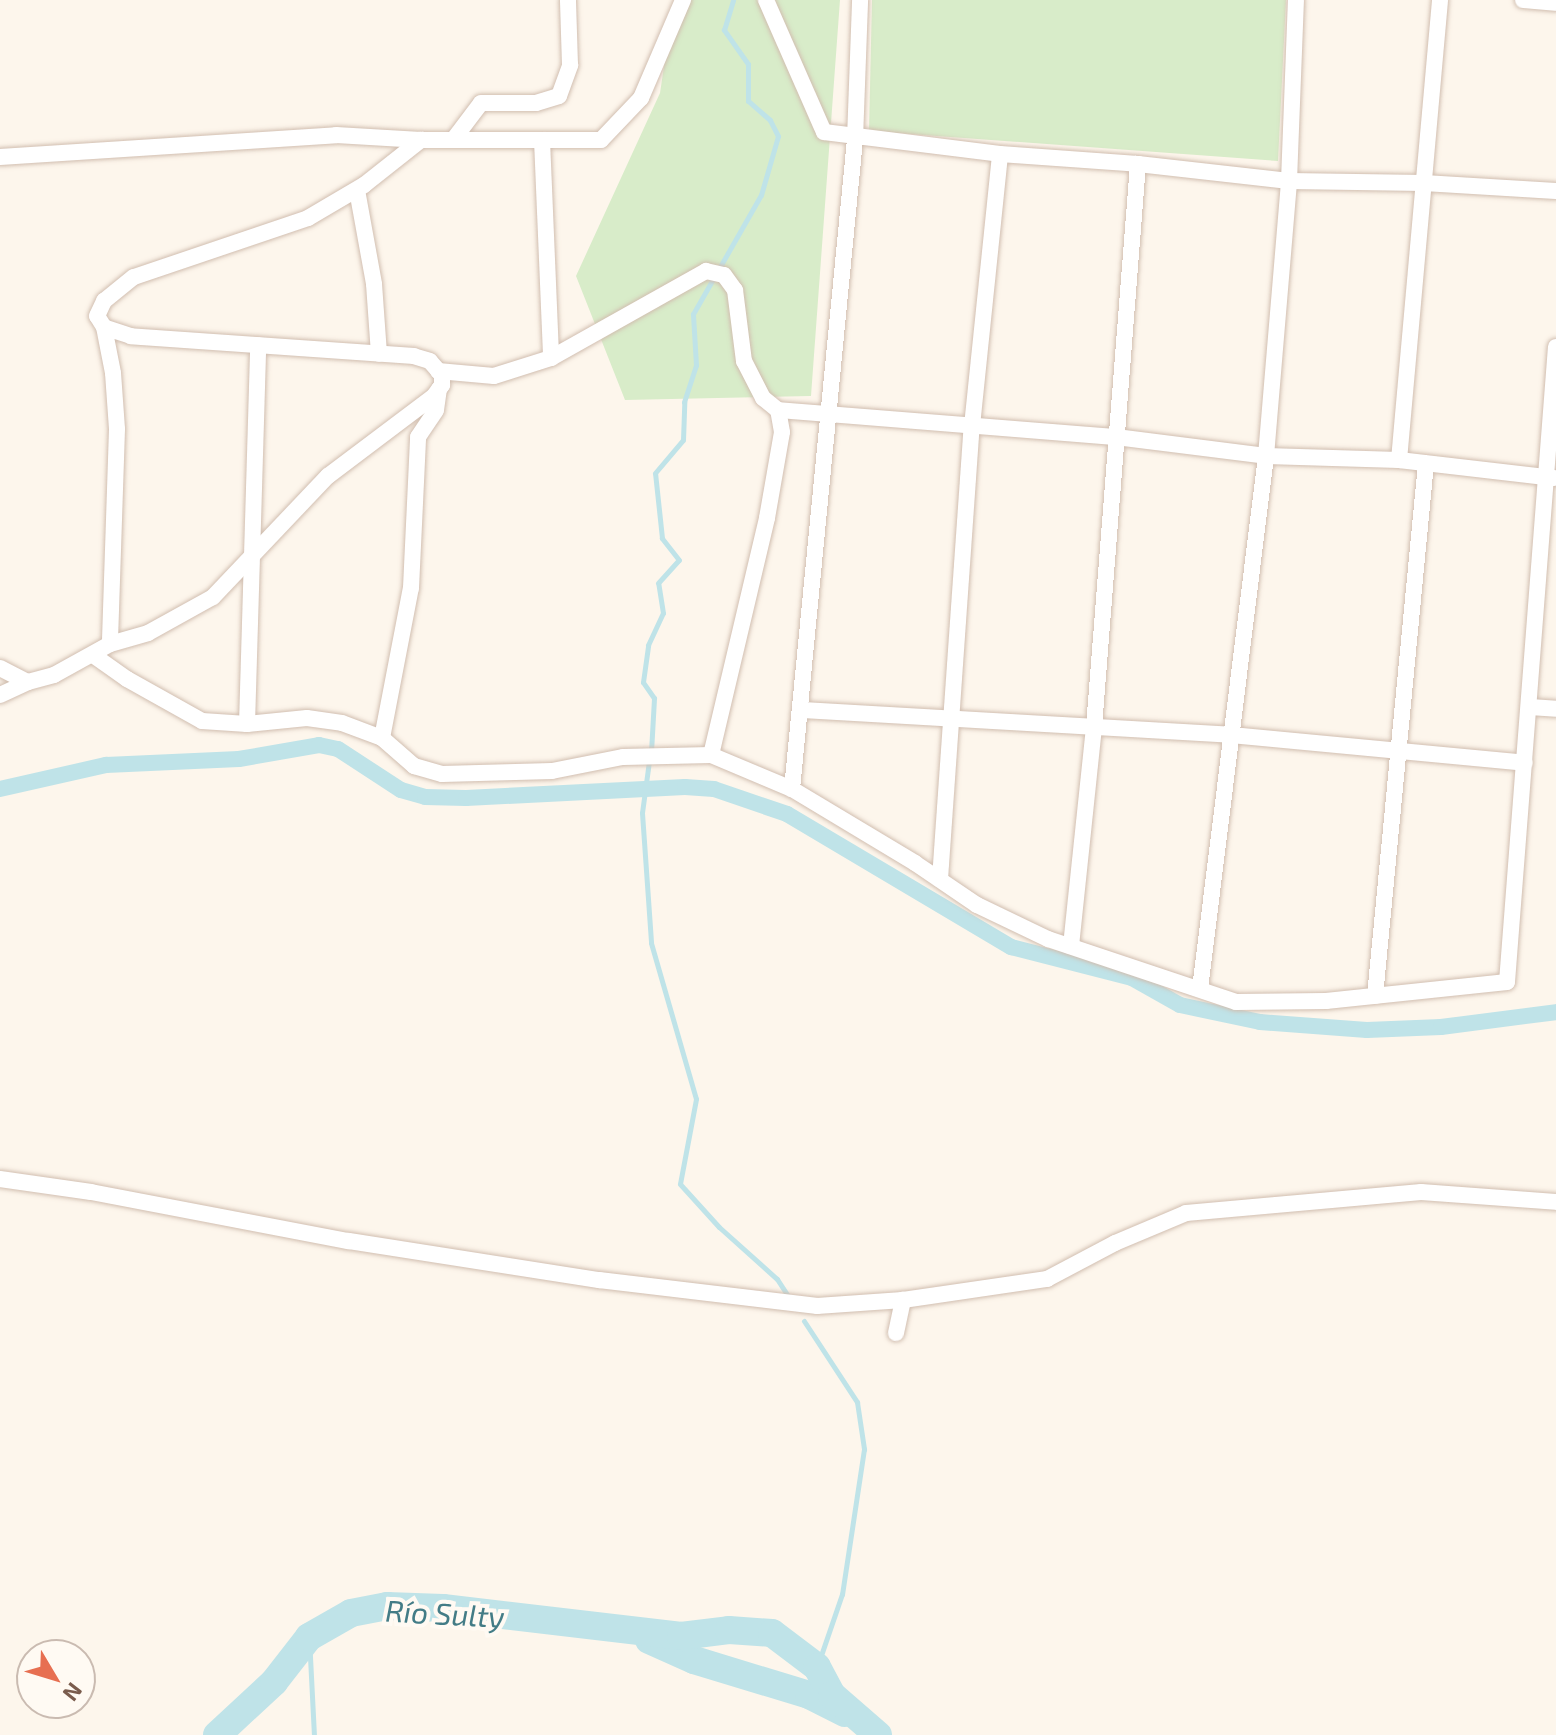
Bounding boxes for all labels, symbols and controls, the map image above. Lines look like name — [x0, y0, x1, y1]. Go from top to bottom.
water label: Río Sulty — [384, 1592, 506, 1634]
north arrow — [16, 1639, 96, 1719]
text: N — [58, 1678, 88, 1707]

